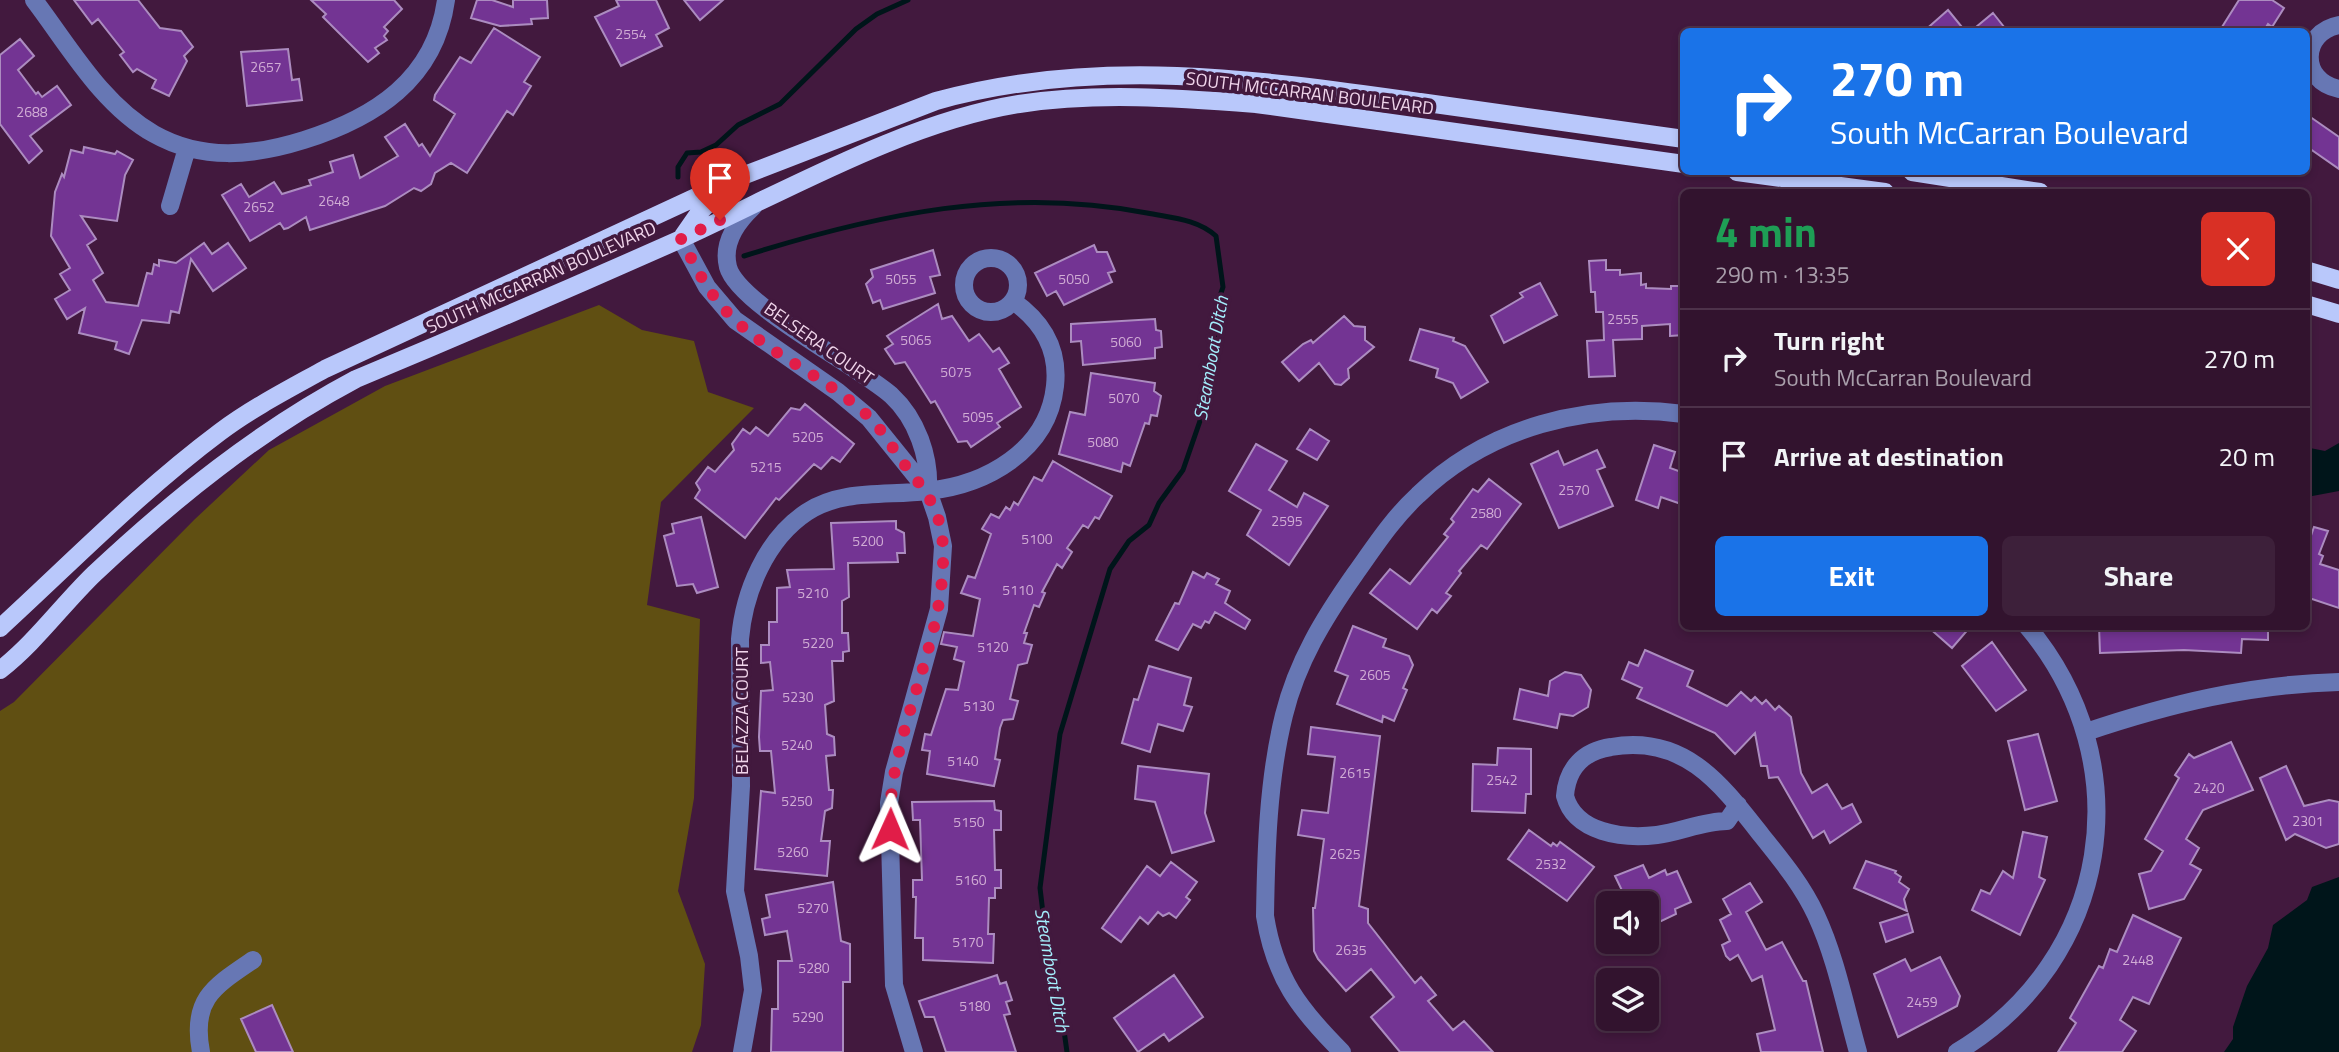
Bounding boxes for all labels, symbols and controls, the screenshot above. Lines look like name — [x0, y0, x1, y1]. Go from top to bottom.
house number: 2554 — [615, 23, 647, 44]
text: 270 m — [1830, 40, 1964, 115]
house number: 2657 — [250, 56, 282, 77]
icon: right — [1715, 56, 1806, 147]
street label: SOUTH MCCARRAN BOULEVARD — [1185, 64, 1435, 122]
house number: 2688 — [16, 101, 48, 122]
text: South McCarran Boulevard — [1830, 108, 2189, 156]
pin — [690, 148, 750, 220]
icon: arrive — [701, 159, 739, 197]
house number: 2648 — [318, 190, 350, 211]
house number: 2652 — [243, 196, 275, 217]
text: 4 min — [1715, 199, 1817, 263]
button: close — [2201, 212, 2275, 286]
street label: SOUTH MCCARRAN BOULEVARD — [422, 214, 660, 340]
text: 290 m · 13:35 — [1715, 257, 1850, 292]
house number: 5055 — [885, 268, 917, 289]
house number: 5050 — [1058, 268, 1090, 289]
water label: Steamboat Ditch — [1185, 293, 1235, 422]
street label: BELSERA COURT — [759, 295, 880, 391]
house number: 2555 — [1607, 308, 1639, 329]
text: Turn right — [1774, 321, 1885, 360]
house number: 5065 — [900, 329, 932, 350]
house number: 5060 — [1110, 331, 1142, 352]
icon: right — [1715, 339, 1753, 377]
text: 270 m — [2204, 339, 2275, 378]
text: South McCarran Boulevard — [1774, 360, 2032, 395]
house number: 5075 — [940, 361, 972, 382]
house number: 5070 — [1108, 387, 1140, 408]
house number: 5095 — [962, 406, 994, 427]
house number: 5205 — [792, 426, 824, 447]
house number: 5080 — [1087, 431, 1119, 452]
icon: arrive — [1715, 437, 1753, 475]
text: Arrive at destination — [1774, 437, 2004, 476]
text: 20 m — [2218, 437, 2275, 476]
house number: 5215 — [750, 456, 782, 477]
house number: 2570 — [1558, 479, 1590, 500]
house number: 2580 — [1470, 502, 1502, 523]
house number: 2595 — [1271, 510, 1303, 531]
house number: 5100 — [1021, 528, 1053, 549]
house number: 5200 — [852, 530, 884, 551]
button: Exit — [1715, 536, 1988, 616]
button: Share — [2002, 536, 2275, 616]
house number: 5110 — [1002, 579, 1034, 600]
house number: 5210 — [797, 582, 829, 603]
house number: 5220 — [802, 632, 834, 653]
house number: 5120 — [977, 636, 1009, 657]
street label: BELAZZA COURT — [728, 647, 755, 775]
house number: 2605 — [1359, 664, 1391, 685]
house number: 5230 — [782, 686, 814, 707]
house number: 5130 — [963, 695, 995, 716]
house number: 5240 — [781, 734, 813, 755]
house number: 5140 — [947, 750, 979, 771]
house number: 2615 — [1339, 762, 1371, 783]
house number: 2542 — [1486, 769, 1518, 790]
house number: 2420 — [2193, 777, 2225, 798]
house number: 5250 — [781, 790, 813, 811]
position arrow — [853, 792, 927, 866]
house number: 2301 — [2292, 810, 2324, 831]
house number: 5150 — [953, 811, 985, 832]
house number: 5260 — [777, 841, 809, 862]
house number: 2625 — [1329, 843, 1361, 864]
house number: 2532 — [1535, 853, 1567, 874]
house number: 5160 — [955, 869, 987, 890]
map controls — [1596, 891, 1659, 1031]
button: sound — [1596, 891, 1659, 954]
house number: 5270 — [797, 897, 829, 918]
water label: Steamboat Ditch — [1028, 906, 1078, 1035]
house number: 5170 — [952, 931, 984, 952]
house number: 2635 — [1335, 939, 1367, 960]
house number: 2448 — [2122, 949, 2154, 970]
house number: 5280 — [798, 957, 830, 978]
button: layers — [1596, 968, 1659, 1031]
house number: 2459 — [1906, 991, 1938, 1012]
house number: 5180 — [959, 995, 991, 1016]
house number: 5290 — [792, 1006, 824, 1027]

